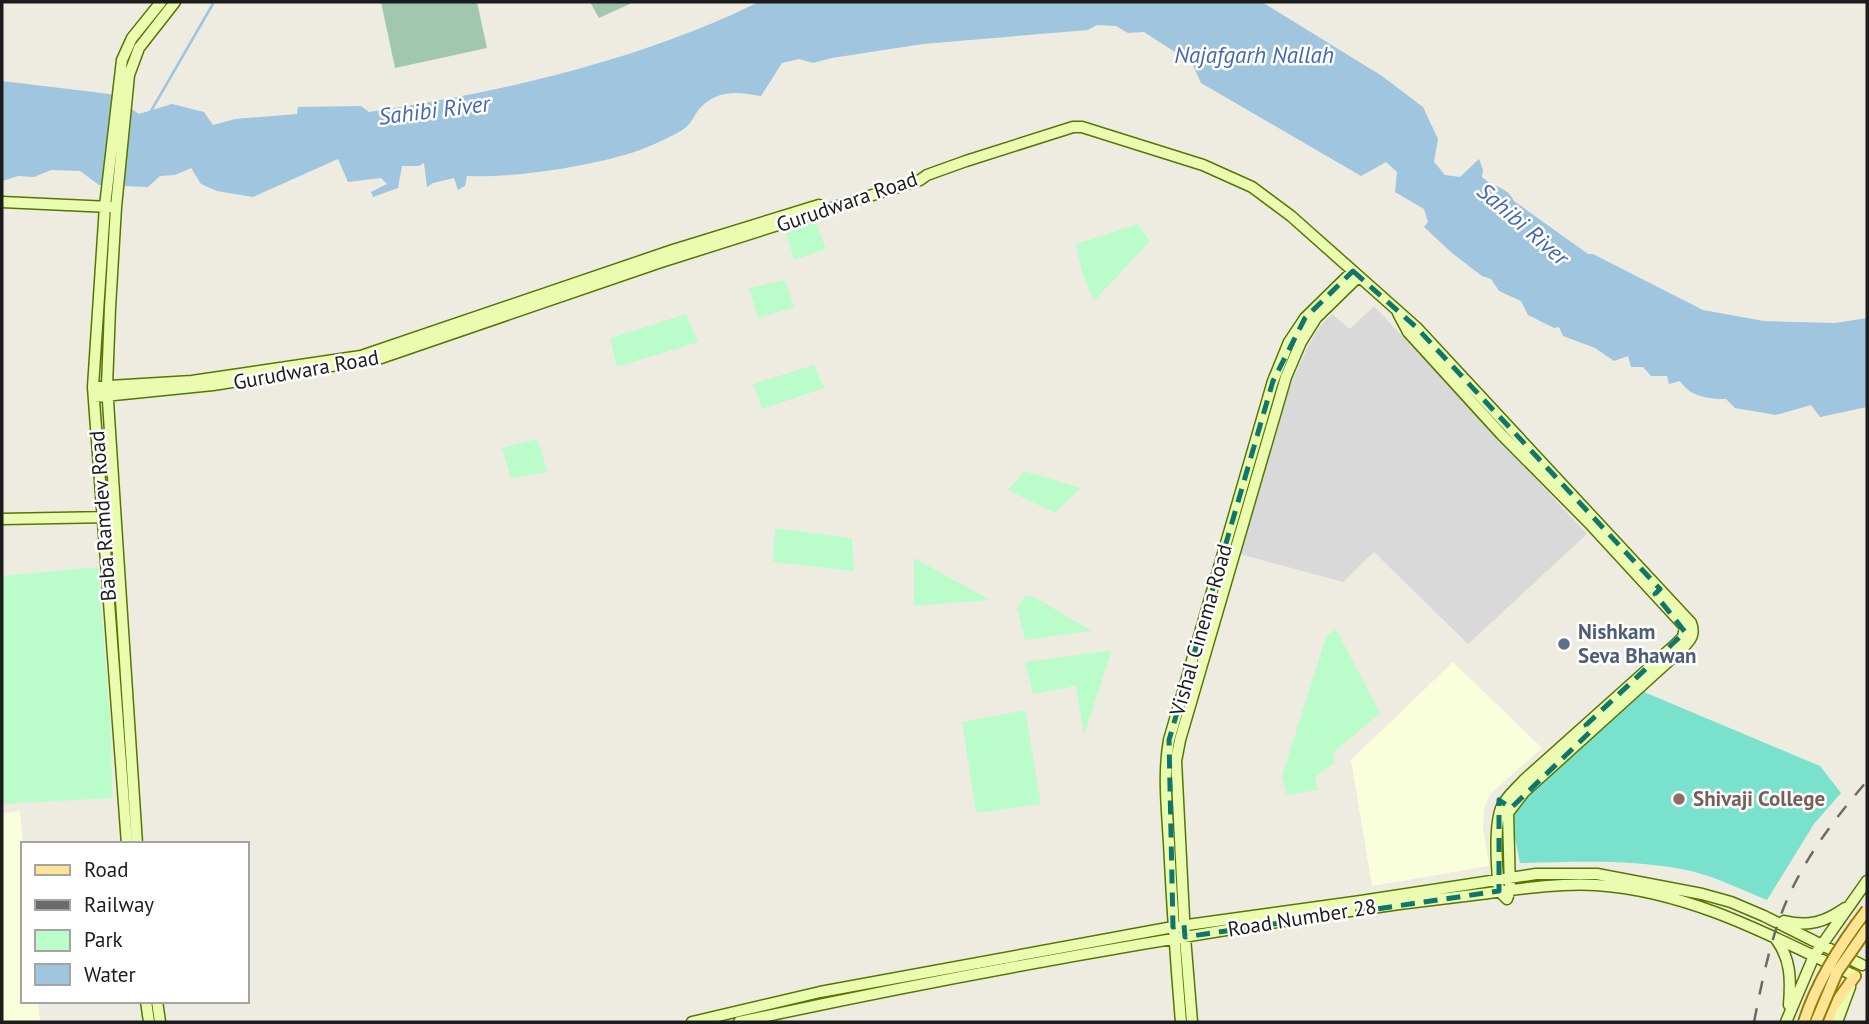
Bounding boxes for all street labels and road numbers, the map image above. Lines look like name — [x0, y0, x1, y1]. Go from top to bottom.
street label: Gurudwara Road — [773, 165, 921, 238]
street label: Gurudwara Road — [231, 343, 381, 396]
street label: Baba Ramdev Road — [83, 430, 122, 602]
street label: Vishal Cinema Road — [1163, 541, 1238, 720]
street label: Road Number 28 — [1226, 892, 1378, 943]

